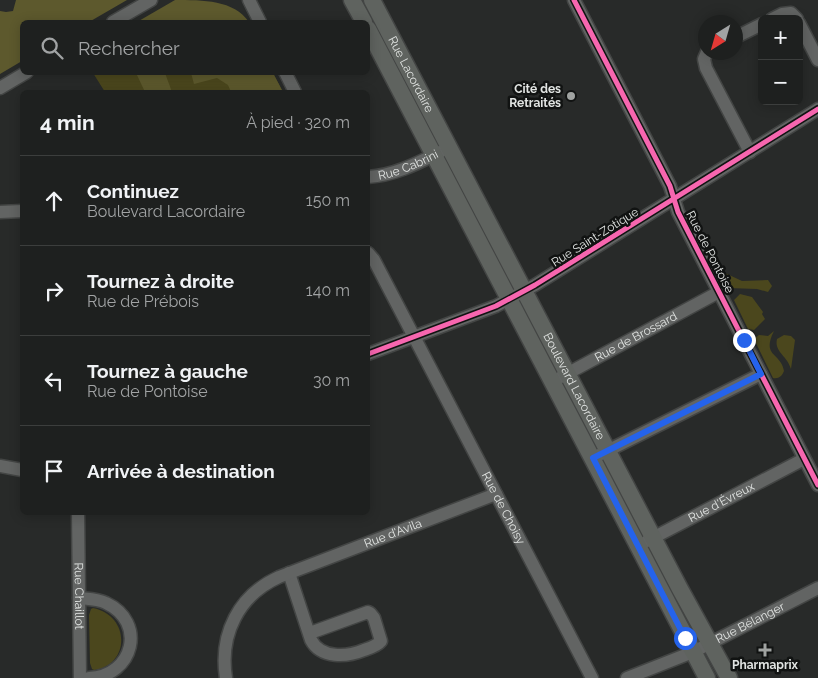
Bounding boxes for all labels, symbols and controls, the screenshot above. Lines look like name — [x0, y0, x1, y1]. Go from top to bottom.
north arrow — [698, 15, 743, 60]
map controls — [758, 15, 803, 105]
button: + — [758, 15, 803, 60]
search box — [20, 20, 370, 75]
icon: search — [38, 34, 66, 62]
street label: Rue Lacordaire — [385, 34, 437, 115]
text: Rechercher — [78, 37, 180, 59]
button: − — [758, 60, 803, 105]
place label: Cité des Retraités — [509, 82, 561, 110]
marker: Cité des Retraités — [565, 90, 577, 102]
text: 4 min — [40, 110, 95, 135]
text: À pied · 320 m — [246, 113, 350, 132]
street label: Rue Cabrini — [377, 147, 440, 183]
text: Continuez — [87, 180, 179, 202]
icon: ahead — [40, 187, 68, 215]
text: 150 m — [306, 191, 350, 210]
text: Boulevard Lacordaire — [87, 202, 245, 221]
street label: Rue Saint-Zotique — [549, 205, 641, 269]
street label: Rue de Pontoise — [683, 209, 737, 295]
text: Tournez à droite — [87, 270, 234, 292]
icon: right — [40, 277, 68, 305]
text: 140 m — [306, 281, 350, 300]
text: Rue de Prébois — [87, 292, 199, 311]
street label: Rue de Brossard — [592, 309, 679, 365]
route end — [733, 329, 756, 352]
street label: Boulevard Lacordaire — [540, 330, 608, 442]
text: Tournez à gauche — [87, 360, 248, 382]
icon: left — [40, 367, 68, 395]
text: 30 m — [313, 371, 350, 390]
text: Rue de Pontoise — [87, 382, 208, 401]
icon: arrive — [40, 457, 68, 485]
text: Arrivée à destination — [87, 460, 275, 482]
street label: Rue de Choisy — [479, 469, 528, 547]
street label: Rue d'Évreux — [686, 479, 757, 525]
street label: Rue d'Avila — [362, 516, 424, 551]
street label: Rue Chaillot — [72, 562, 86, 630]
street label: Rue Bélanger — [713, 599, 788, 646]
route start — [674, 627, 697, 650]
marker: Pharmaprix — [759, 644, 771, 656]
place label: Pharmaprix — [732, 658, 799, 672]

